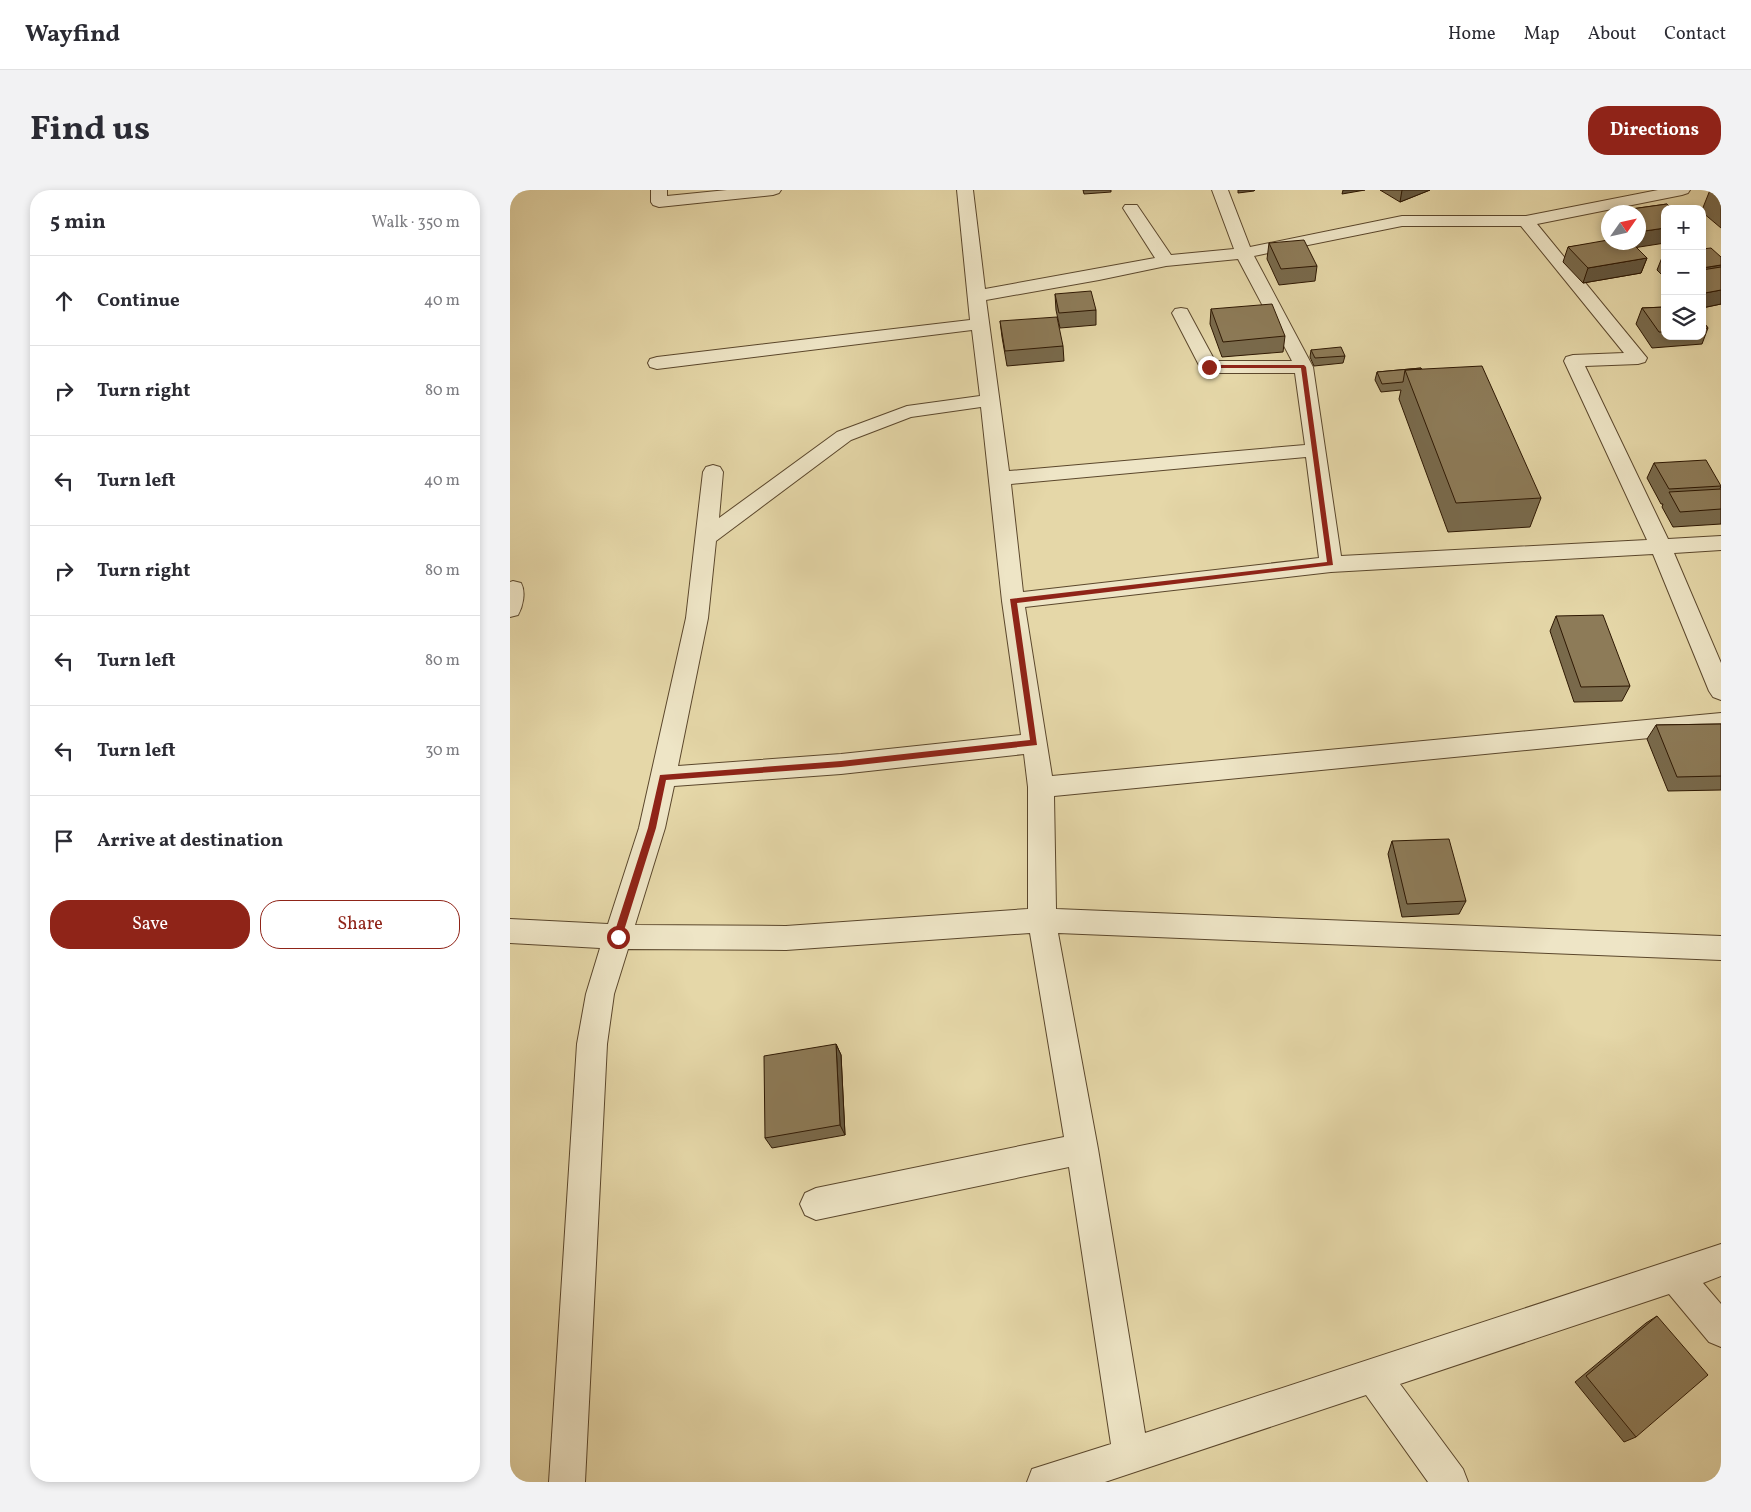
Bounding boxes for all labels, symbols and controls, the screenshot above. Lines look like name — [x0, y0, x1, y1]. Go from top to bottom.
text: Wayfind — [25, 18, 120, 52]
text: Home — [1448, 22, 1496, 47]
text: Map — [1524, 22, 1560, 47]
text: About — [1588, 22, 1636, 47]
text: Contact — [1664, 22, 1726, 47]
text: Find us — [30, 106, 150, 154]
button: Directions — [1588, 106, 1721, 155]
north arrow — [1601, 205, 1646, 250]
map controls — [1661, 205, 1706, 340]
button: + — [1661, 205, 1706, 250]
text: 5 min — [50, 208, 106, 237]
text: Walk · 350 m — [372, 212, 460, 234]
button: − — [1661, 250, 1706, 295]
icon: ahead — [50, 287, 78, 315]
text: Continue — [97, 288, 180, 314]
text: 40 m — [424, 290, 460, 312]
button: layers — [1661, 295, 1706, 340]
route end — [1198, 356, 1221, 379]
icon: right — [50, 377, 78, 405]
text: Turn right — [97, 378, 190, 404]
text: 80 m — [425, 380, 460, 402]
icon: left — [50, 467, 78, 495]
text: Turn left — [97, 468, 176, 494]
text: 40 m — [424, 470, 460, 492]
icon: right — [50, 557, 78, 585]
text: Turn right — [97, 558, 190, 584]
text: 80 m — [425, 560, 460, 582]
icon: left — [50, 647, 78, 675]
text: Turn left — [97, 648, 176, 674]
text: 80 m — [425, 650, 460, 672]
icon: left — [50, 737, 78, 765]
text: Turn left — [97, 738, 176, 764]
text: 30 m — [425, 740, 460, 762]
icon: arrive — [50, 827, 78, 855]
text: Arrive at destination — [97, 828, 283, 854]
button: Save — [50, 900, 250, 949]
button: Share — [260, 900, 460, 949]
route start — [607, 926, 630, 949]

